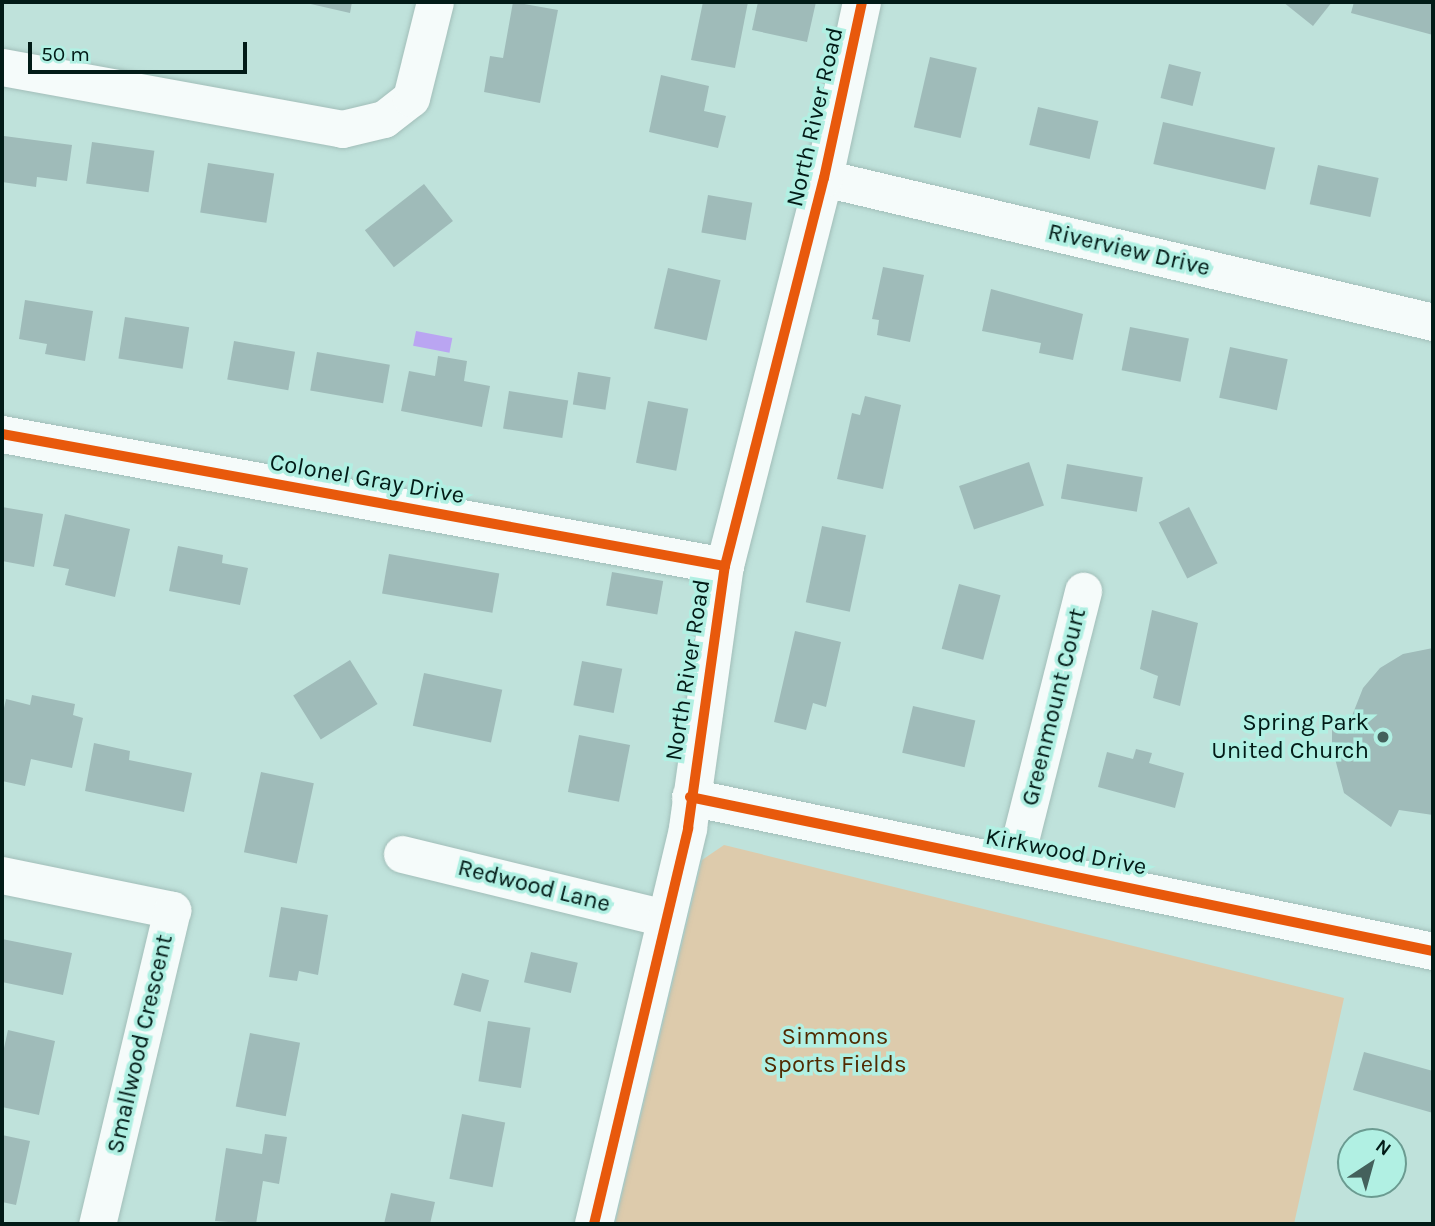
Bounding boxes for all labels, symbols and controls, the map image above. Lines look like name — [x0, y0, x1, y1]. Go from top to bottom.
street label: North River Road — [780, 24, 850, 210]
scale bar — [32, 28, 250, 72]
text: 50 m — [41, 42, 90, 66]
street label: Riverview Drive — [1045, 217, 1213, 283]
street label: Colonel Gray Drive — [267, 448, 467, 510]
street label: North River Road — [659, 577, 717, 763]
street label: Greenmount Court — [1016, 605, 1092, 809]
place label: Spring Park United Church — [1211, 709, 1369, 765]
marker: Spring Park United Church — [1375, 729, 1391, 745]
street label: Kirkwood Drive — [983, 822, 1149, 882]
street label: Redwood Lane — [455, 853, 613, 919]
street label: Smallwood Crescent — [101, 932, 179, 1156]
park label: Simmons Sports Fields — [763, 1023, 907, 1079]
north arrow — [1337, 1128, 1407, 1198]
text: N — [1371, 1135, 1395, 1161]

